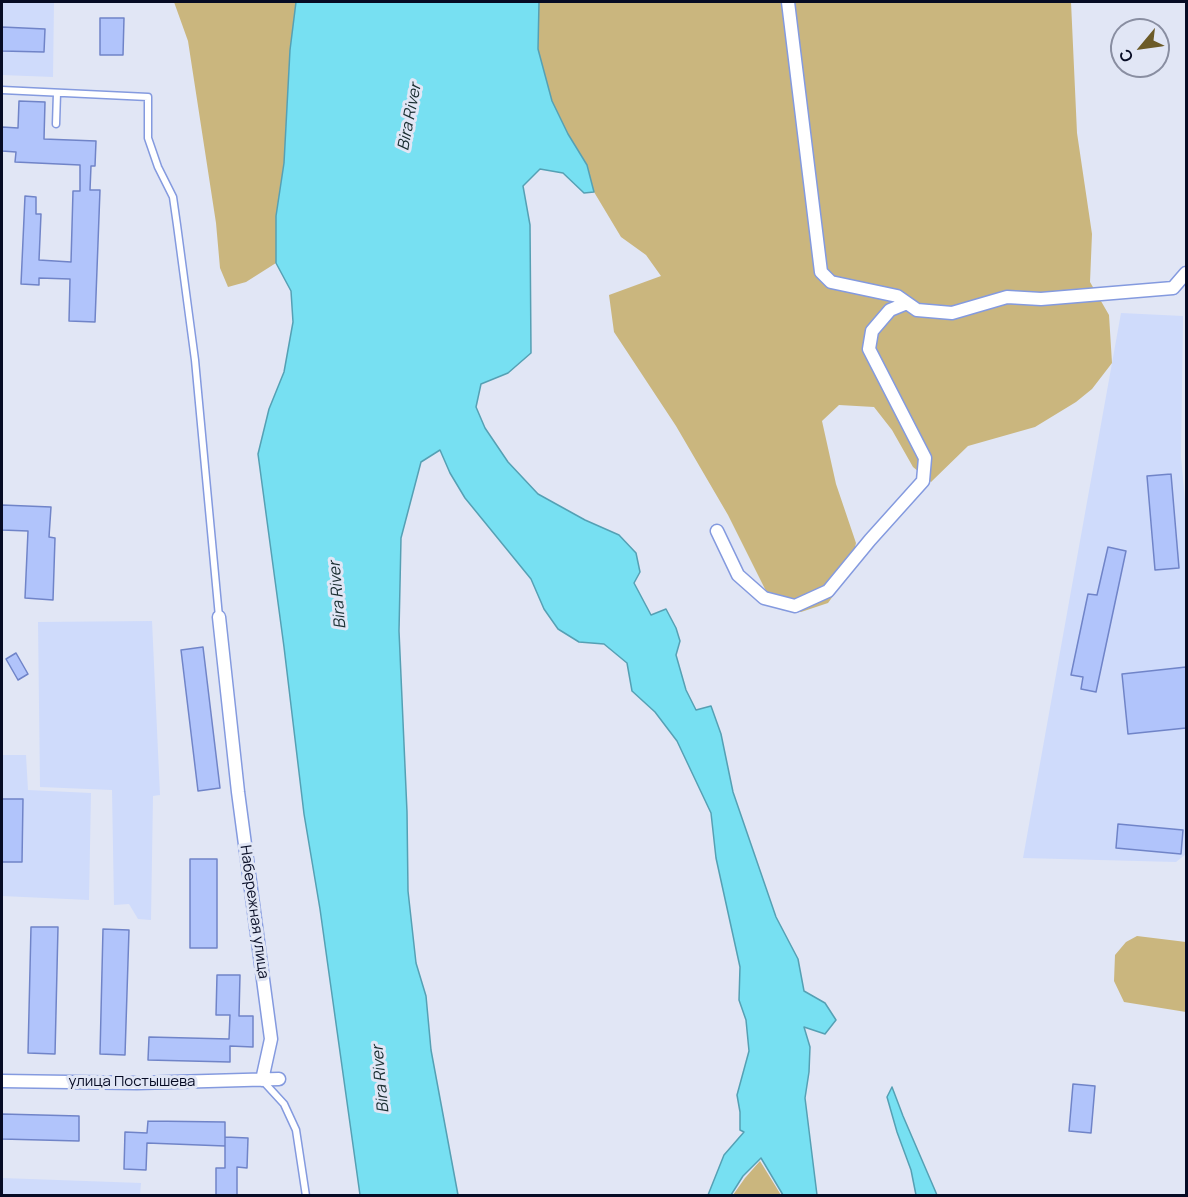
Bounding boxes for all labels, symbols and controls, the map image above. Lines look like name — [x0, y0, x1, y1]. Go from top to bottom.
north arrow — [1110, 18, 1170, 78]
text: С — [1114, 45, 1138, 66]
water label: Bira River — [394, 82, 426, 152]
water label: Bira River — [325, 560, 351, 630]
street label: Набережная улица — [236, 844, 272, 980]
water label: Bira River — [368, 1044, 394, 1114]
street label: улица Постышева — [69, 1073, 195, 1091]

